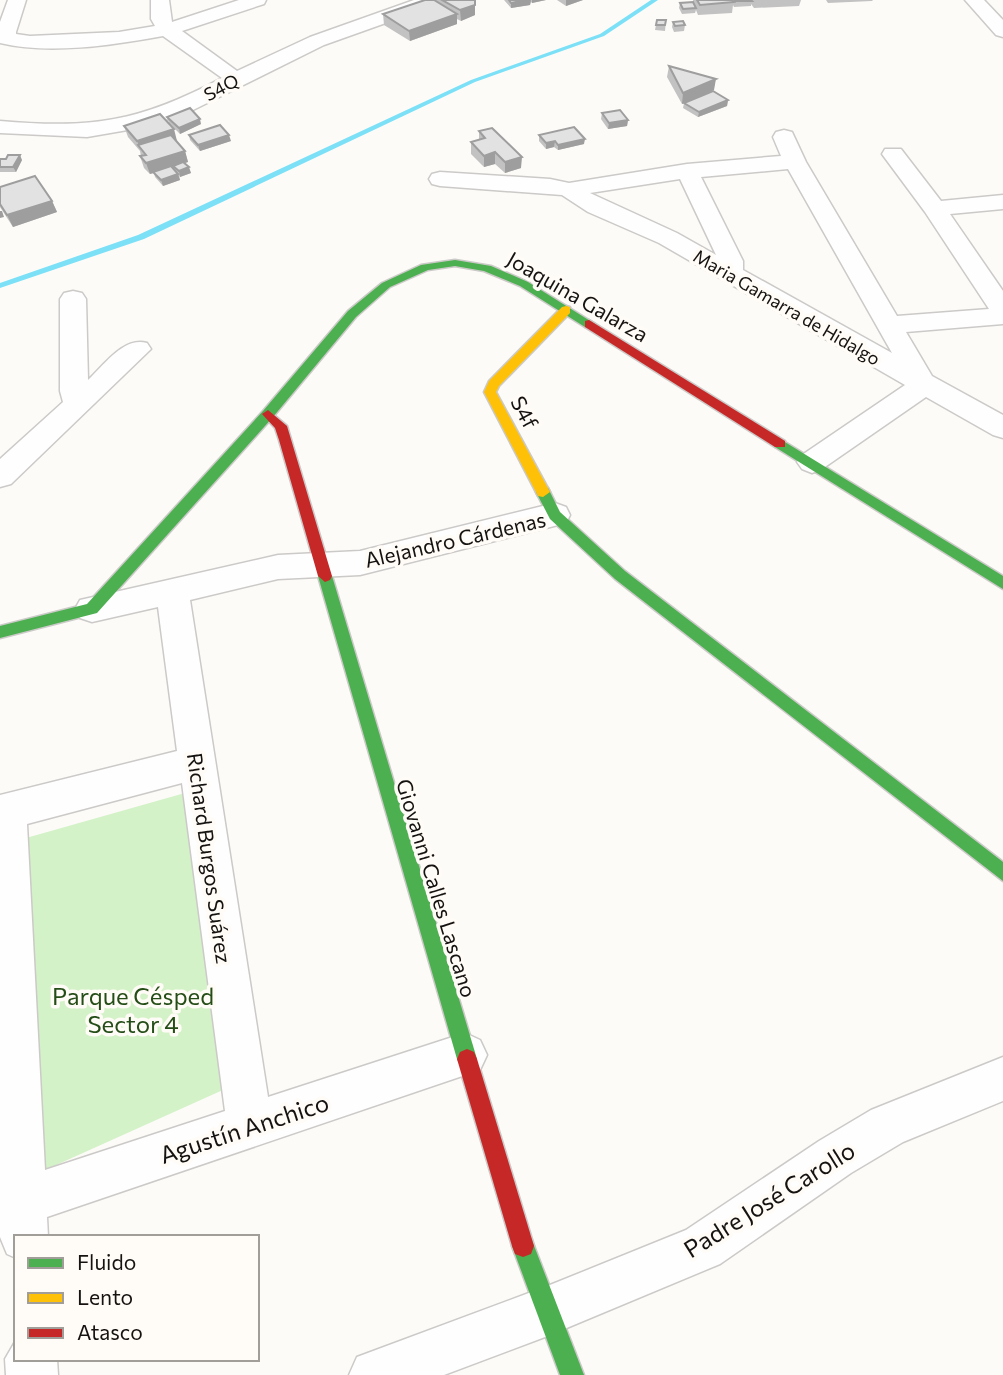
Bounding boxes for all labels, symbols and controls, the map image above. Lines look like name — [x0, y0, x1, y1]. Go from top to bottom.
street label: S4Q — [200, 69, 242, 105]
street label: Maria Gamarra de Hidalgo — [690, 244, 884, 370]
street label: Joaquina Galarza — [503, 246, 653, 346]
street label: S4f — [506, 391, 544, 433]
street label: Alejandro Cárdenas — [362, 506, 548, 572]
street label: Richard Burgos Suárez — [183, 751, 237, 965]
street label: Giovanni Calles Lascano — [392, 776, 482, 1000]
park label: Parque Césped Sector 4 — [52, 981, 214, 1038]
street label: Agustín Anchico — [156, 1087, 332, 1169]
street label: Padre José Carollo — [678, 1135, 860, 1263]
legend — [14, 1235, 259, 1361]
text: Fluido — [77, 1249, 136, 1274]
text: Lento — [77, 1284, 133, 1309]
text: Atasco — [77, 1319, 143, 1344]

